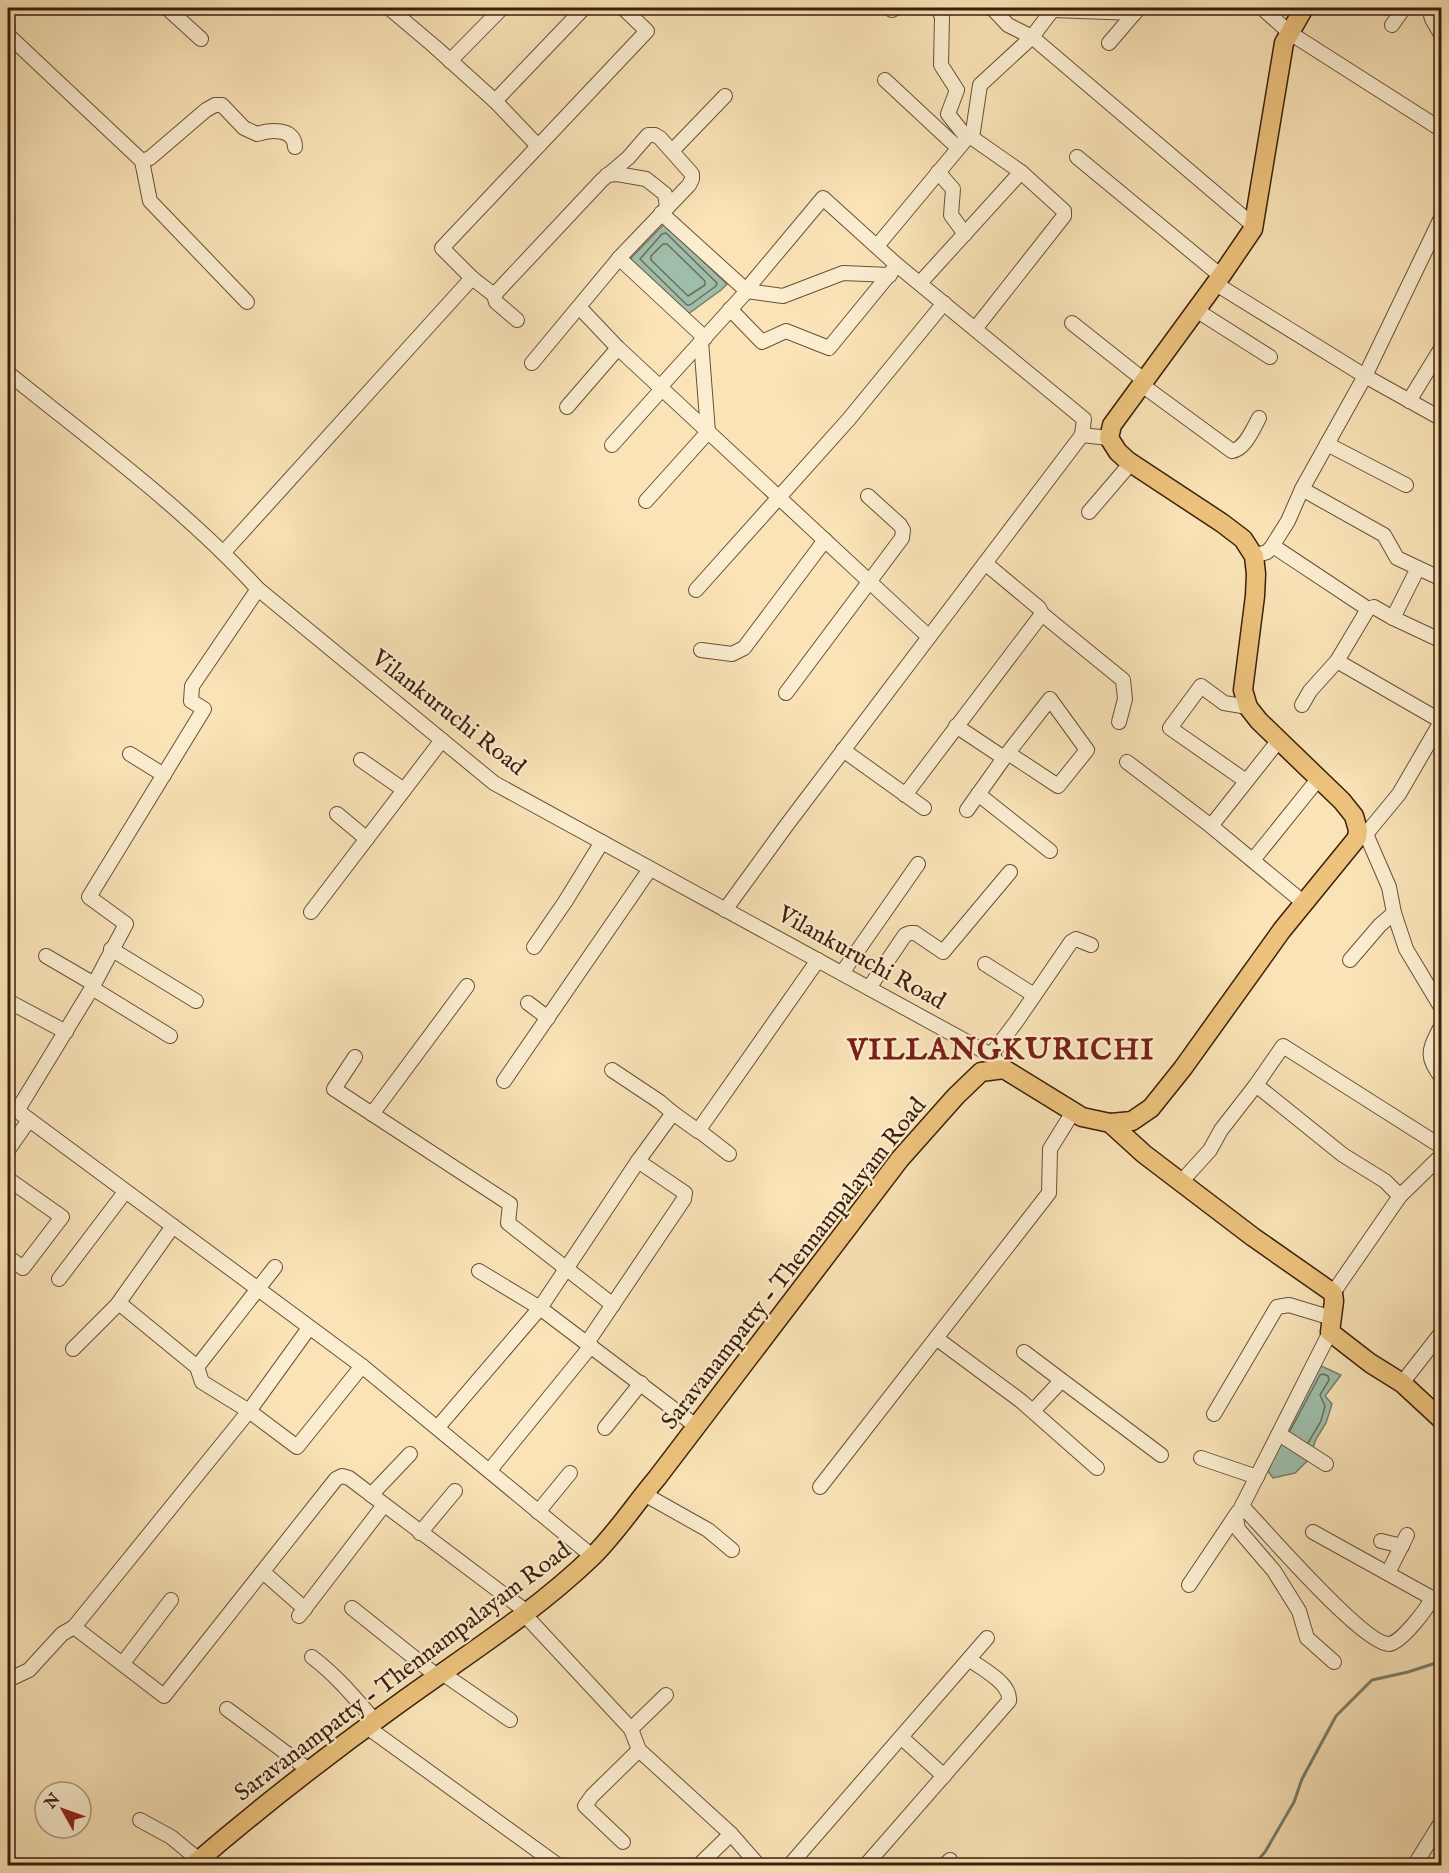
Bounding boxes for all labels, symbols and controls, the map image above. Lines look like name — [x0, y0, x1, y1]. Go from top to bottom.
street label: Vilankuruchi Road — [364, 643, 532, 783]
street label: Vilankuruchi Road — [771, 899, 951, 1017]
district label: VILLANGKURICHI — [846, 1032, 1155, 1070]
street label: Saravanampatty - Thennampalayam Road — [655, 1091, 934, 1436]
street label: Saravanampatty - Thennampalayam Road — [229, 1535, 577, 1809]
north arrow — [33, 1780, 93, 1840]
text: N — [40, 1790, 65, 1814]

